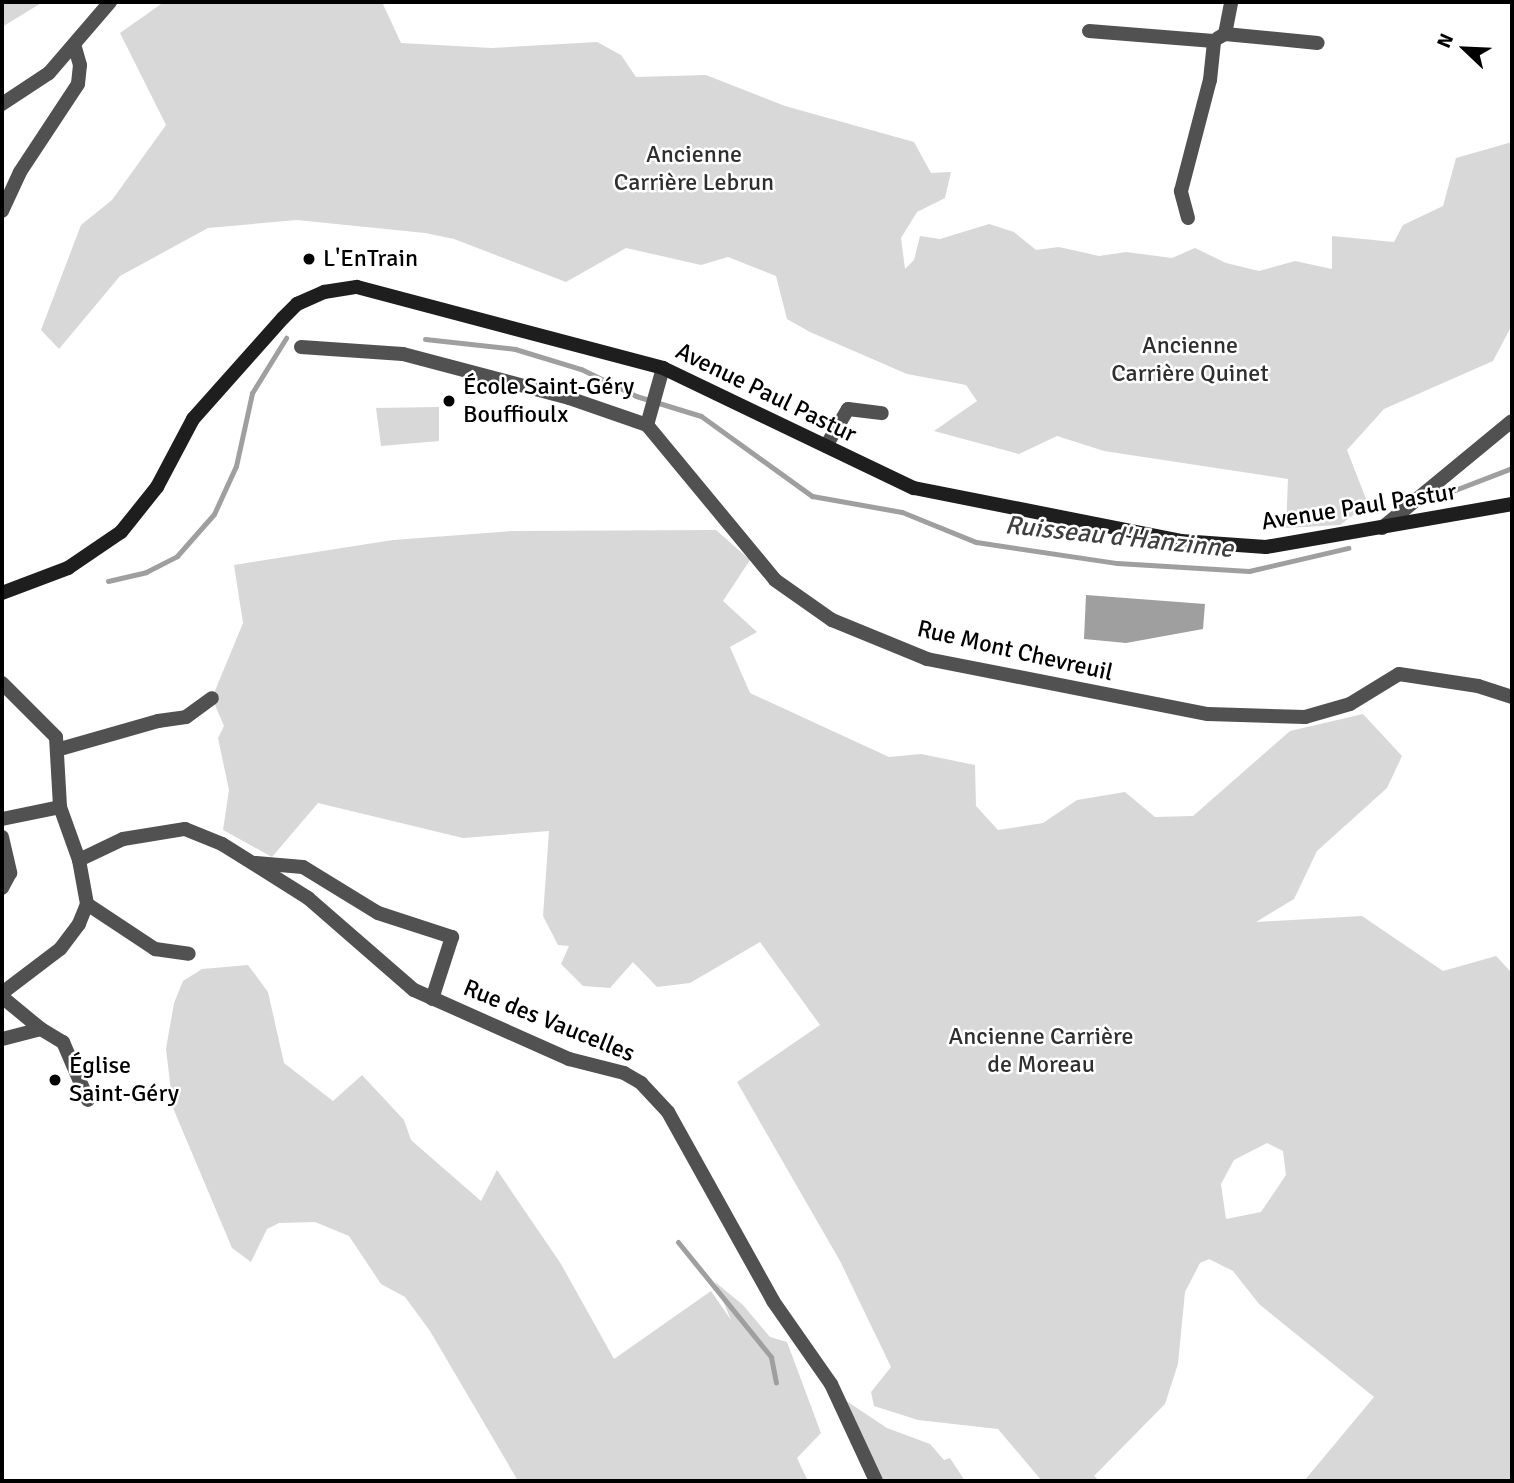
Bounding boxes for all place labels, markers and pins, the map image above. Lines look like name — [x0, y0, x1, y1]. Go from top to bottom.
place label: L'EnTrain — [323, 245, 418, 273]
marker: L'EnTrain — [301, 251, 317, 267]
place label: École Saint-Géry Bouffioulx — [463, 373, 634, 429]
marker: École Saint-Géry Bouffioulx — [441, 393, 457, 409]
place label: Église Saint-Géry — [69, 1052, 179, 1108]
marker: Église Saint-Géry — [47, 1072, 63, 1088]

